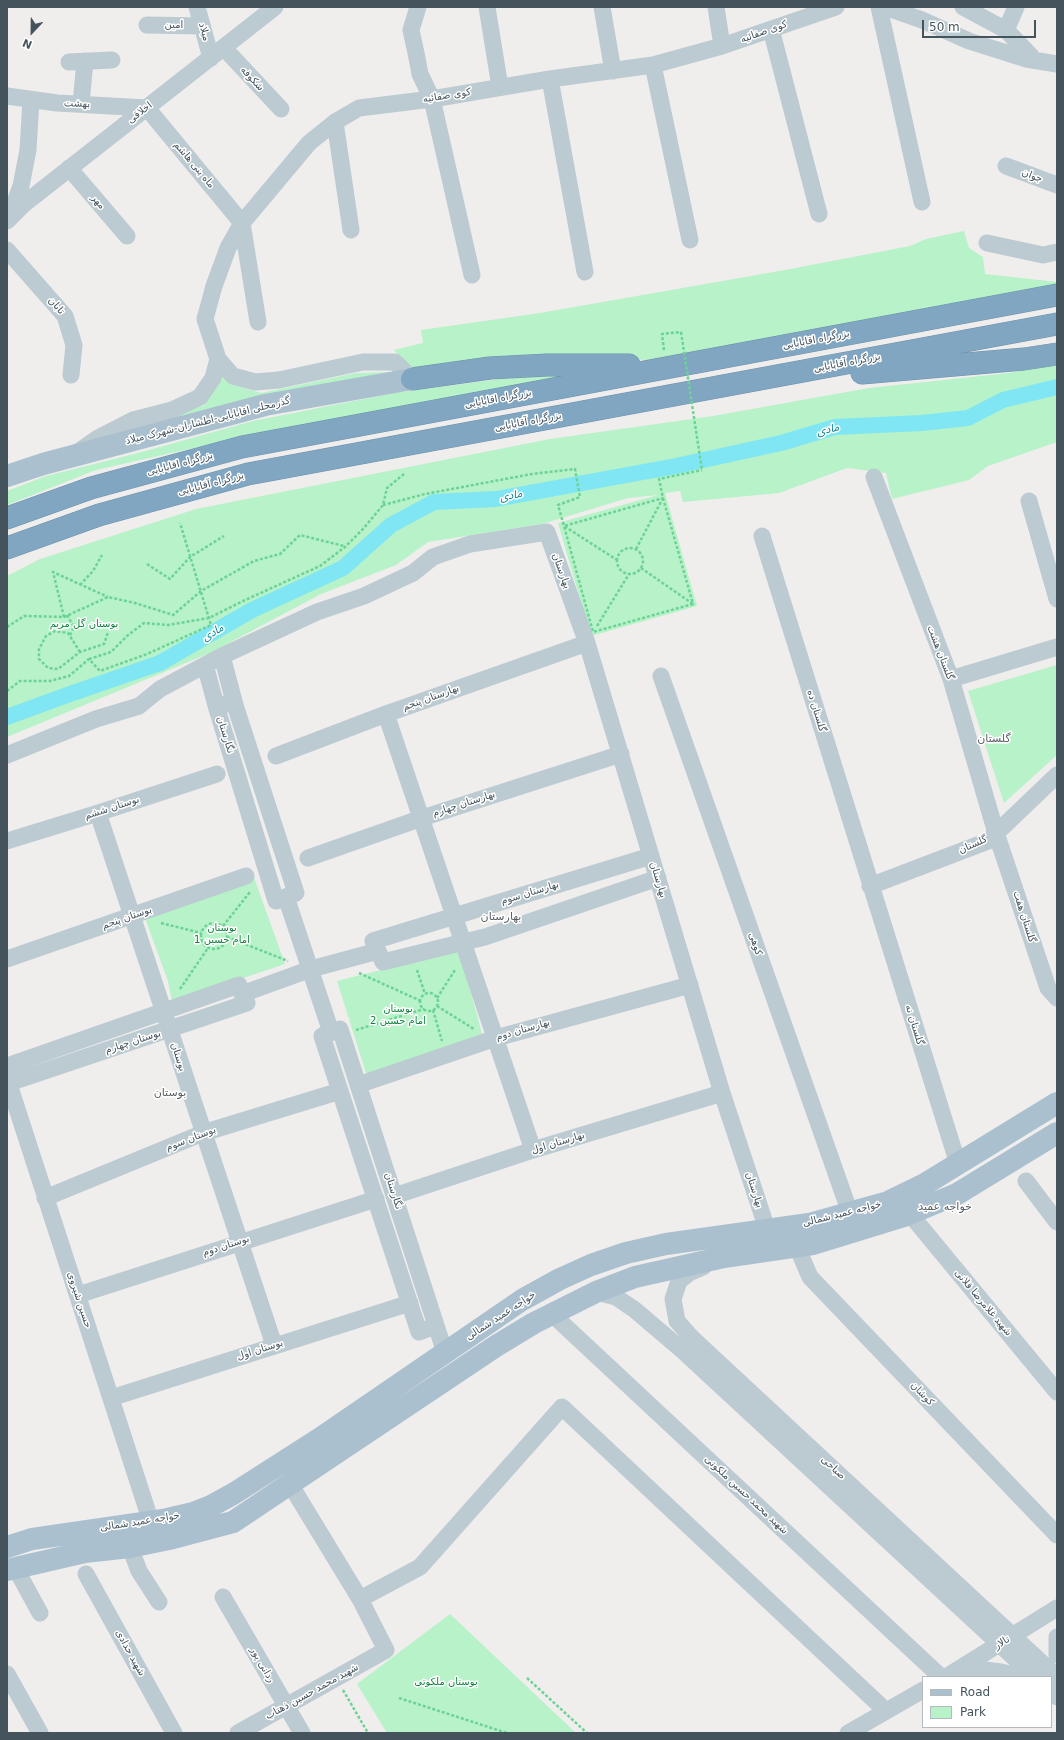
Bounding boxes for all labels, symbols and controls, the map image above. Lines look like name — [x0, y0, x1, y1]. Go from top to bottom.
north arrow — [12, 12, 52, 52]
scale bar — [924, 12, 1038, 38]
street label: کوی صفائیه — [739, 18, 789, 46]
street label: امین — [165, 19, 183, 31]
text: 50 m — [929, 20, 960, 34]
street label: میلاد — [196, 21, 212, 43]
text: N — [21, 36, 34, 51]
street label: شکوفه — [238, 64, 266, 94]
street label: کوی صفائیه — [422, 86, 472, 106]
street label: بهشت — [64, 98, 90, 110]
street label: اخلاقی — [125, 100, 155, 126]
street label: ماه بنی هاشم — [171, 139, 217, 191]
street label: جوان — [1020, 167, 1044, 185]
street label: مهر — [88, 192, 108, 212]
street label: تابان — [45, 295, 67, 317]
street label: بزرگراه اقابابایی — [781, 328, 851, 352]
street label: بزرگراه آقابابایی — [812, 351, 882, 375]
street label: بزرگراه اقابابایی — [463, 387, 533, 411]
street label: گذرمحلی اقابابایی-اطشاران-شهرک میلاد — [124, 395, 292, 447]
street label: بزرگراه آقابابایی — [493, 410, 563, 434]
water label: مادی — [816, 421, 840, 439]
street label: بزرگراه اقابابایی — [146, 449, 214, 479]
street label: بزرگراه آقابابایی — [177, 469, 245, 499]
water label: مادی — [499, 488, 523, 504]
street label: بهارستان — [549, 552, 573, 590]
park label: بوستان گل مریم — [50, 618, 118, 630]
water label: مادی — [200, 622, 226, 644]
street label: گلستان هشت — [924, 624, 956, 682]
street label: بهارستان پنجم — [401, 682, 461, 714]
street label: گلستان ده — [804, 689, 828, 733]
street label: نگارستان — [214, 715, 236, 755]
district label: گلستان — [977, 732, 1011, 746]
street label: بهارستان چهارم — [431, 788, 497, 820]
street label: بوستان ششم — [83, 794, 141, 822]
street label: گلستان — [957, 833, 989, 857]
street label: بهارستان — [647, 861, 669, 899]
street label: بهارستان سوم — [500, 878, 560, 908]
street label: گلستان هفت — [1010, 890, 1038, 944]
street label: بوستان پنجم — [101, 904, 153, 932]
district label: بهارستان — [481, 910, 521, 924]
park label: بوستان امام حسین 1 — [194, 922, 250, 946]
street label: کوهی — [745, 931, 765, 957]
park label: بوستان امام حسین 2 — [370, 1003, 426, 1026]
street label: گلستان نه — [902, 1003, 926, 1047]
street label: بهارستان دوم — [495, 1017, 551, 1043]
street label: بوستان چهارم — [104, 1027, 162, 1057]
street label: بوستان — [168, 1041, 188, 1073]
district label: بوستان — [154, 1086, 186, 1100]
street label: بوستان سوم — [164, 1124, 218, 1154]
street label: بهارستان اول — [530, 1129, 586, 1157]
street label: نگارستان — [381, 1171, 405, 1211]
street label: بهارستان — [743, 1171, 765, 1209]
street label: خواجه عمید شمالی — [801, 1198, 883, 1230]
district label: خواجه عمید — [918, 1200, 972, 1214]
street label: بوستان دوم — [201, 1233, 251, 1259]
street label: شهید غلامرضا قلانی — [952, 1267, 1014, 1339]
street label: حسین شیروی — [64, 1270, 94, 1330]
street label: خواجه عمید شمالی — [464, 1289, 538, 1343]
street label: بوستان اول — [235, 1337, 285, 1363]
street label: کوشان — [908, 1380, 936, 1408]
street label: شهید محمد حسین ملکوتی — [702, 1453, 790, 1537]
street label: صباحی — [818, 1454, 848, 1482]
street label: خواجه عمید شمالی — [99, 1510, 181, 1534]
street label: شهید حدادی — [112, 1628, 148, 1678]
street label: تالار — [992, 1634, 1012, 1652]
street label: ردانی پور — [247, 1645, 277, 1685]
street label: شهید محمد حسین ذهتاب — [263, 1661, 361, 1723]
park label: بوستان ملکوتی — [414, 1676, 478, 1688]
legend — [922, 1676, 1052, 1728]
text: Road — [960, 1685, 990, 1699]
text: Park — [960, 1705, 986, 1719]

